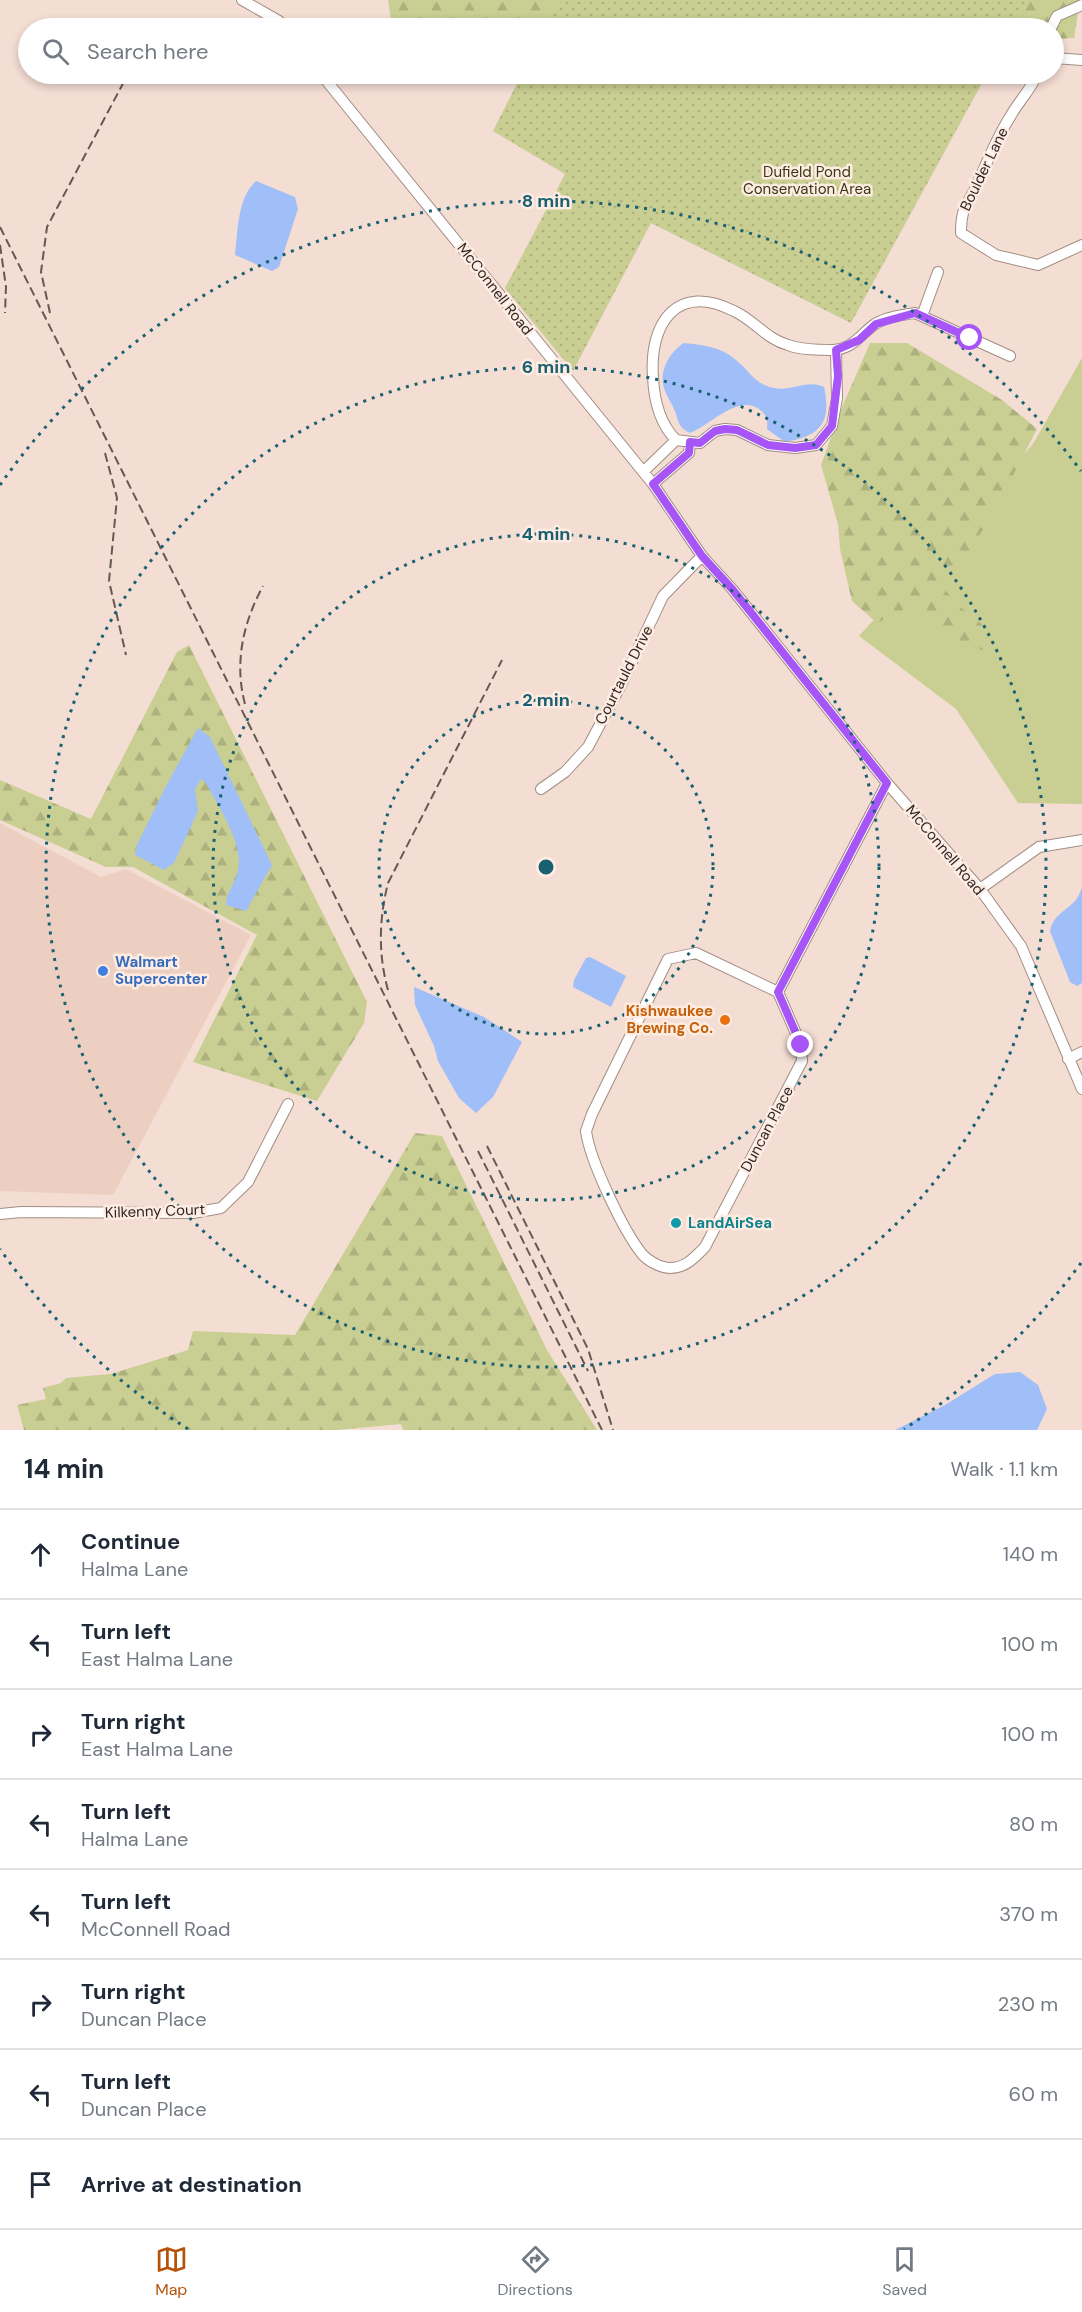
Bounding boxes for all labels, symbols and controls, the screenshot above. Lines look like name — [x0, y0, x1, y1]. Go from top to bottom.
search box — [18, 18, 1064, 84]
icon: search — [39, 35, 72, 68]
text: Search here — [87, 37, 208, 66]
street label: Boulder Lane — [955, 124, 1013, 214]
park label: Dufield Pond Conservation Area — [743, 162, 871, 199]
text: 8 min — [522, 189, 570, 213]
street label: McConnell Road — [453, 239, 537, 339]
route start — [956, 324, 982, 350]
text: 6 min — [522, 355, 570, 379]
text: 4 min — [522, 522, 570, 546]
street label: Courtauld Drive — [590, 622, 658, 728]
text: 2 min — [522, 688, 570, 712]
street label: McConnell Road — [901, 801, 989, 899]
centre of rings — [536, 857, 556, 877]
place label: Walmart Supercenter — [115, 952, 207, 989]
marker: Walmart Supercenter — [96, 964, 110, 978]
place label: Kishwaukee Brewing Co. — [626, 1001, 713, 1038]
marker: Kishwaukee Brewing Co. — [718, 1013, 732, 1027]
route end — [787, 1031, 813, 1057]
street label: Duncan Place — [736, 1083, 798, 1175]
street label: Kilkenny Court — [105, 1199, 206, 1223]
place label: LandAirSea — [688, 1213, 772, 1233]
marker: LandAirSea — [669, 1216, 683, 1230]
text: 14 min — [24, 1452, 104, 1486]
text: Walk · 1.1 km — [950, 1456, 1058, 1482]
text: Continue — [81, 1527, 180, 1556]
icon: ahead — [24, 1538, 57, 1571]
text: 140 m — [1003, 1541, 1058, 1567]
text: Halma Lane — [81, 1556, 188, 1582]
text: Turn left — [81, 1617, 171, 1646]
icon: left — [24, 1628, 57, 1661]
text: 100 m — [1001, 1631, 1058, 1657]
text: East Halma Lane — [81, 1646, 233, 1672]
text: Turn right — [81, 1707, 186, 1736]
icon: right — [24, 1718, 57, 1751]
text: 100 m — [1001, 1721, 1058, 1747]
text: East Halma Lane — [81, 1736, 233, 1762]
text: Turn left — [81, 1797, 171, 1826]
icon: left — [24, 1808, 57, 1841]
text: 80 m — [1009, 1811, 1058, 1837]
text: Halma Lane — [81, 1826, 188, 1852]
text: Turn left — [81, 1887, 171, 1916]
icon: left — [24, 1898, 57, 1931]
text: 370 m — [999, 1901, 1058, 1927]
text: McConnell Road — [81, 1916, 231, 1942]
text: Turn right — [81, 1977, 186, 2006]
icon: right — [24, 1988, 57, 2021]
text: 230 m — [998, 1991, 1058, 2017]
text: Duncan Place — [81, 2006, 207, 2032]
text: Turn left — [81, 2067, 171, 2096]
icon: left — [24, 2078, 57, 2111]
text: 60 m — [1009, 2081, 1058, 2107]
text: Duncan Place — [81, 2096, 207, 2122]
icon: arrive — [24, 2168, 57, 2201]
text: Arrive at destination — [81, 2170, 302, 2199]
tab: Map — [155, 2243, 188, 2300]
tab: Directions — [497, 2243, 573, 2300]
tab: Saved — [882, 2243, 927, 2300]

